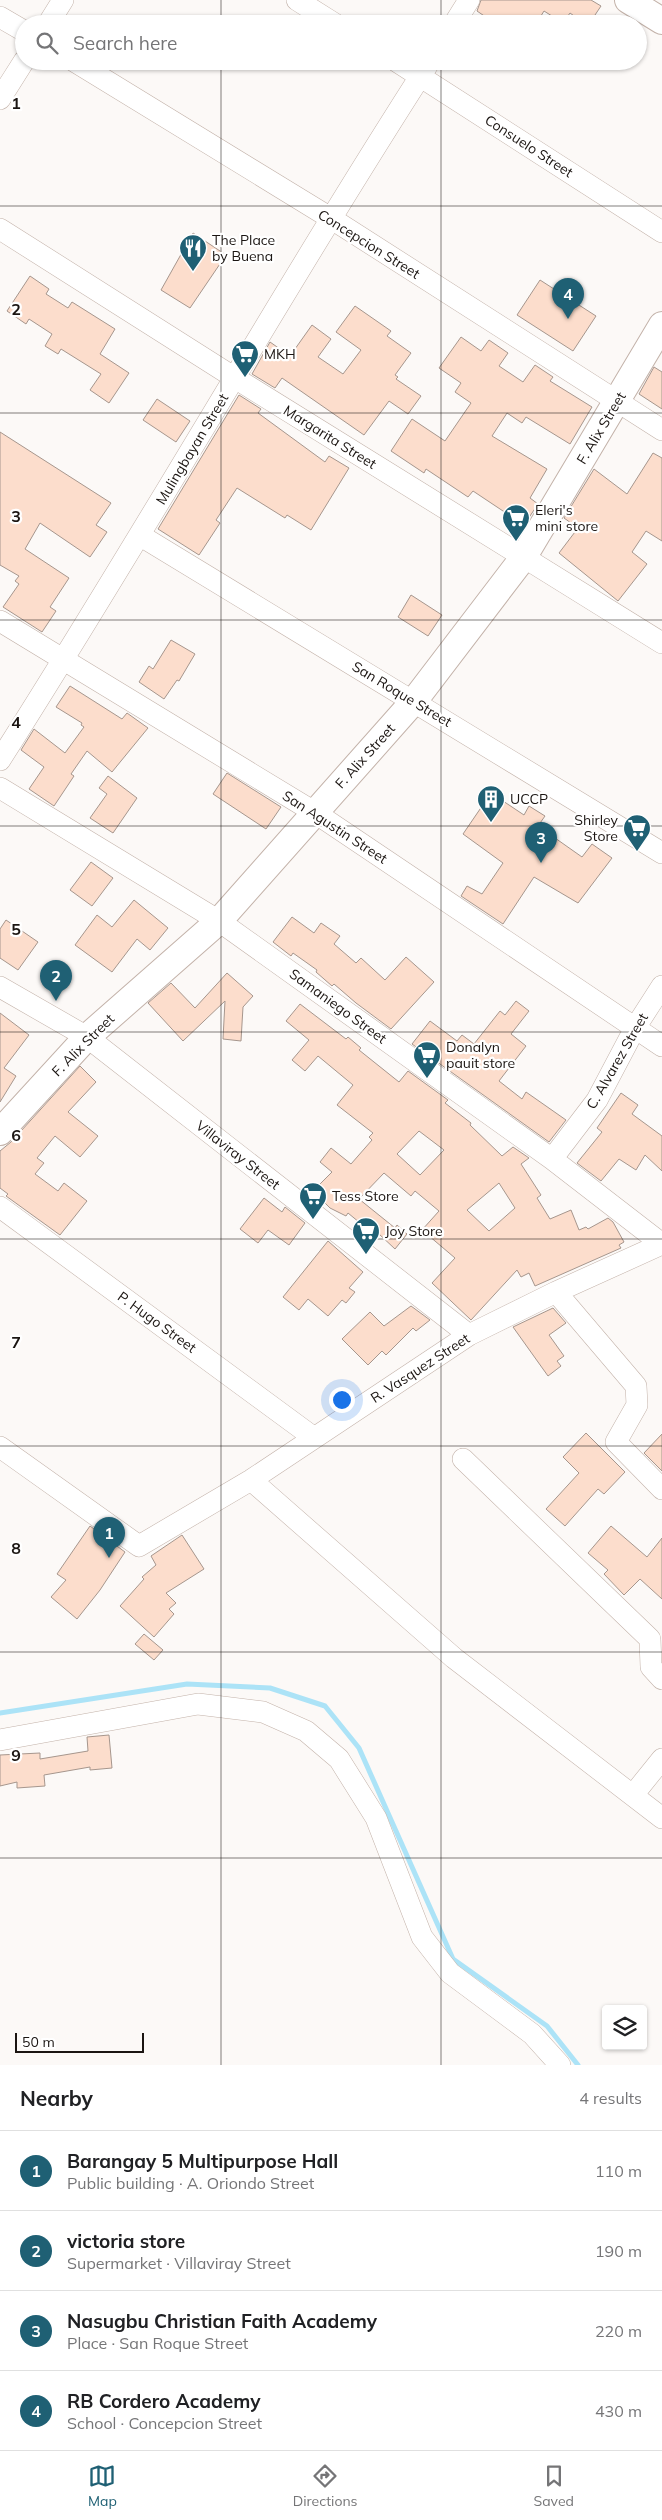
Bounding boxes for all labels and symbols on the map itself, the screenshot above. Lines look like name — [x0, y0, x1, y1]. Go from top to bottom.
text: 1 — [11, 93, 21, 113]
street label: Consuelo Street — [481, 111, 577, 181]
street label: Concepcion Street — [315, 205, 423, 283]
place label: The Place by Buena — [212, 231, 275, 265]
restaurant icon: The Place by Buena — [178, 233, 208, 272]
pin: 4 — [552, 278, 584, 319]
text: 2 — [11, 299, 21, 319]
supermarket icon: MKH — [230, 339, 260, 378]
place label: MKH — [264, 345, 296, 363]
street label: F. Alix Street — [572, 389, 630, 467]
street label: Mulingbayan Street — [152, 390, 232, 508]
street label: Margarita Street — [280, 401, 380, 473]
place label: Eleri's mini store — [535, 501, 598, 535]
supermarket icon: Eleri's mini store — [501, 503, 531, 542]
text: 3 — [11, 506, 21, 526]
street label: San Roque Street — [349, 657, 455, 731]
text: 4 — [11, 712, 21, 732]
street label: F. Alix Street — [331, 720, 399, 792]
building icon: UCCP — [476, 784, 506, 823]
street label: San Agustin Street — [279, 786, 391, 868]
place label: UCCP — [510, 790, 548, 808]
place label: Shirley Store — [574, 811, 619, 845]
supermarket icon: Shirley Store — [622, 813, 652, 852]
pin: 3 — [525, 822, 557, 863]
text: 5 — [11, 919, 21, 939]
pin: 2 — [40, 960, 72, 1001]
street label: Samaniego Street — [286, 965, 390, 1047]
street label: F. Alix Street — [48, 1010, 118, 1080]
street label: C. Alvarez Street — [582, 1010, 652, 1112]
place label: Donalyn pauit store — [446, 1038, 515, 1072]
supermarket icon: Donalyn pauit store — [412, 1040, 442, 1079]
street label: Villaviray Street — [192, 1117, 284, 1194]
text: 6 — [11, 1125, 21, 1145]
supermarket icon: Tess Store — [298, 1181, 328, 1220]
place label: Tess Store — [332, 1187, 399, 1205]
supermarket icon: Joy Store — [351, 1216, 381, 1255]
place label: Joy Store — [385, 1222, 443, 1240]
street label: P. Hugo Street — [114, 1287, 200, 1357]
street label: R. Vasquez Street — [367, 1329, 473, 1407]
text: 7 — [11, 1332, 21, 1352]
your location — [329, 1387, 355, 1413]
pin: 1 — [93, 1517, 125, 1558]
text: 8 — [11, 1538, 21, 1558]
text: 9 — [11, 1745, 21, 1765]
scale bar — [15, 2030, 144, 2053]

